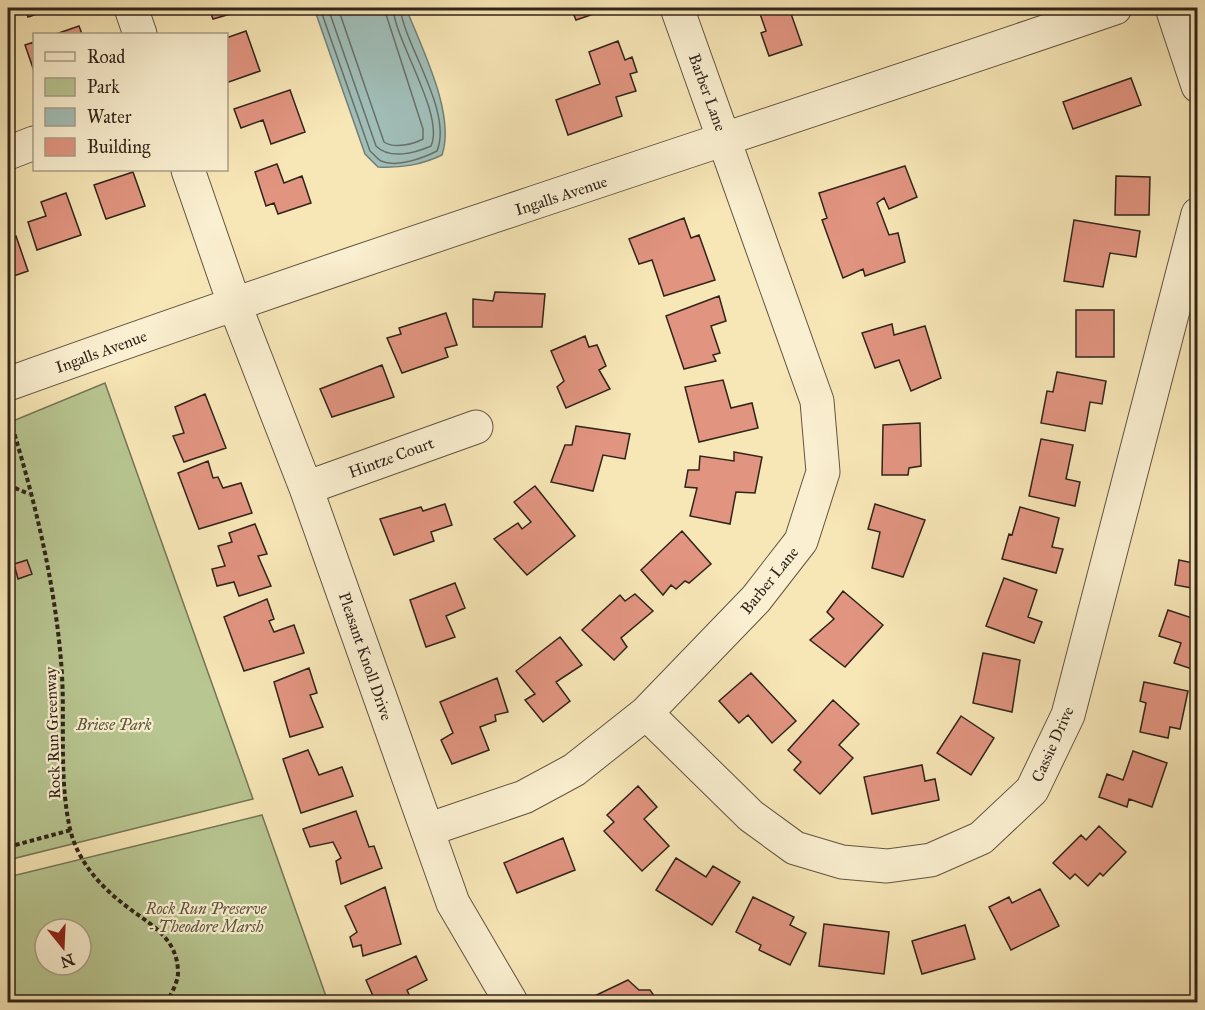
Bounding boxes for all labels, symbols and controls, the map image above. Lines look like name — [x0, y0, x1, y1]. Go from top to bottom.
legend — [33, 33, 228, 171]
text: Road — [87, 46, 125, 68]
street label: Barber Lane — [685, 51, 730, 134]
text: Park — [87, 76, 120, 98]
text: Water — [87, 106, 132, 128]
text: Building — [87, 136, 151, 159]
street label: Ingalls Avenue — [513, 172, 610, 220]
street label: Ingalls Avenue — [53, 326, 150, 378]
street label: Hintze Court — [346, 433, 437, 482]
street label: Barber Lane — [736, 543, 803, 618]
street label: Pleasant Knoll Drive — [335, 590, 396, 723]
street label: Rock Run Greenway — [41, 666, 64, 800]
street label: Cassie Drive — [1027, 703, 1078, 785]
park label: Briese Park — [75, 715, 152, 734]
park label: Rock Run Preserve - Theodore Marsh — [145, 899, 268, 936]
north arrow — [33, 917, 93, 977]
text: N — [58, 950, 77, 972]

